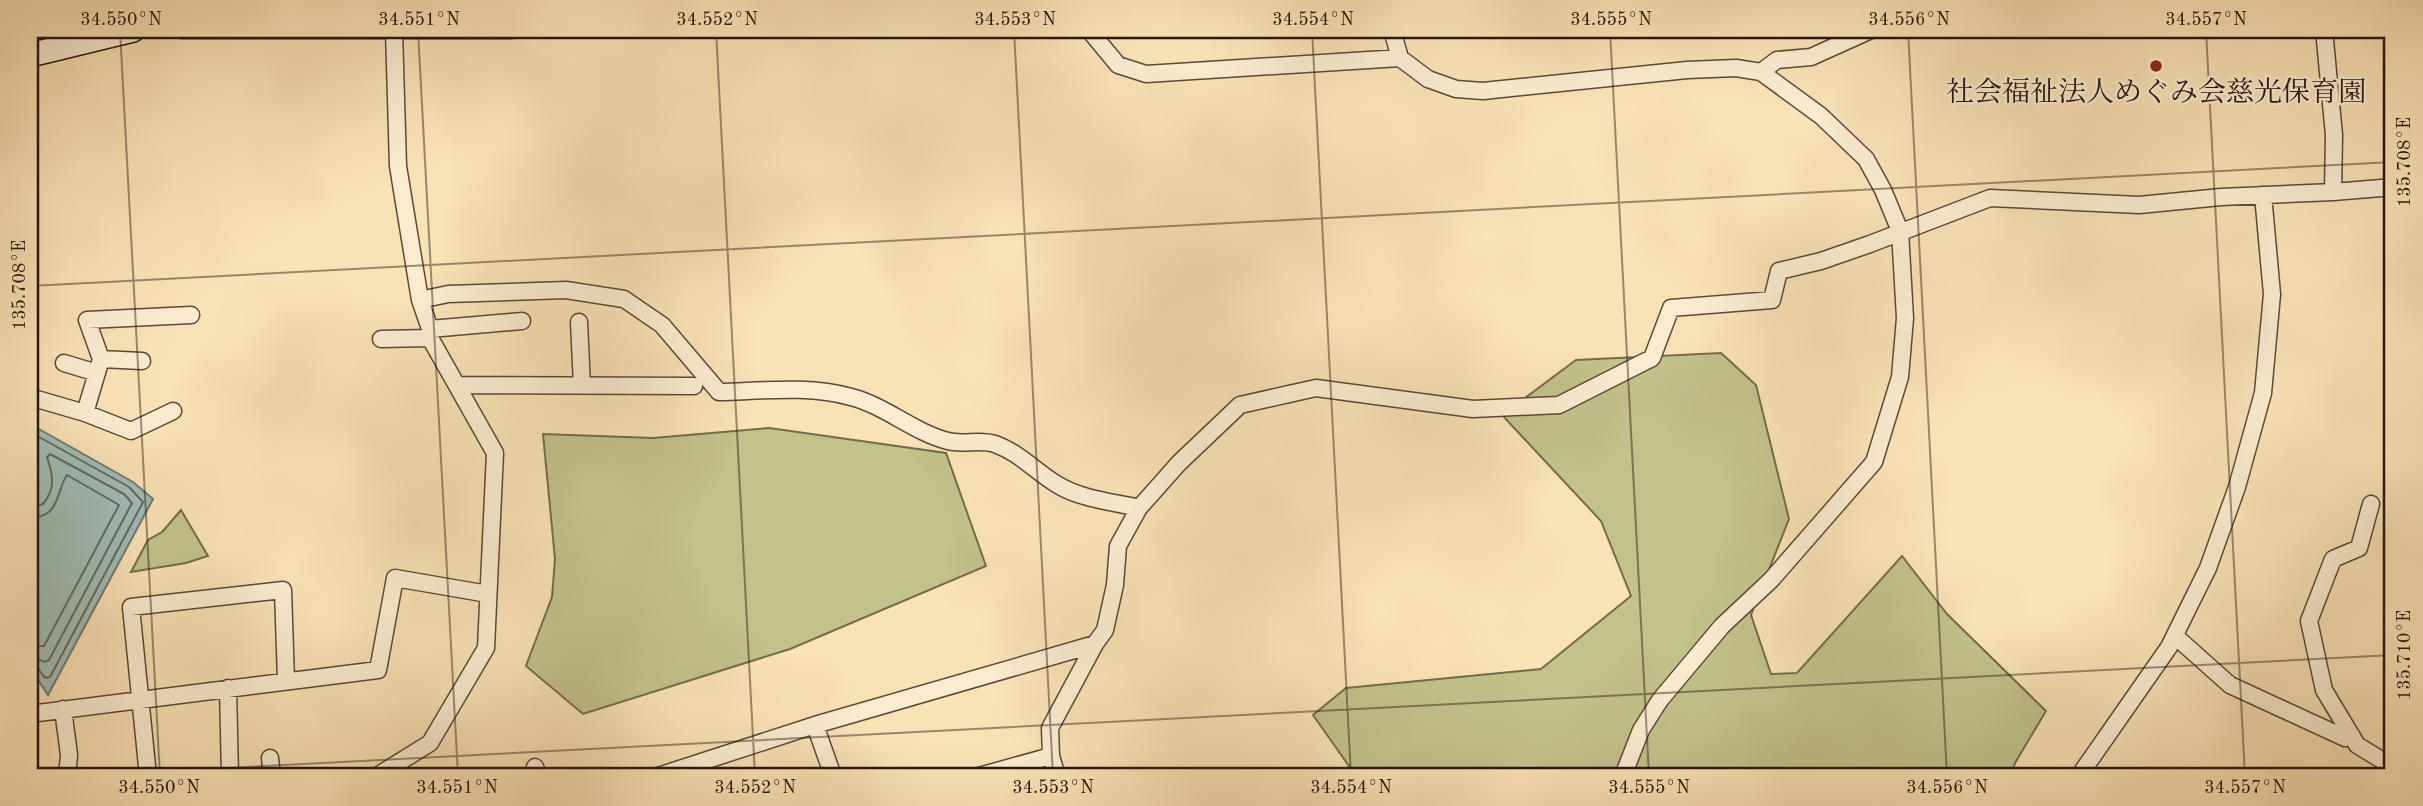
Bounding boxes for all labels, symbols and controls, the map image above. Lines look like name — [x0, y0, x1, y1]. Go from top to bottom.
text: 34.550°N — [80, 11, 162, 29]
text: 34.551°N — [378, 11, 460, 29]
text: 34.552°N — [676, 11, 758, 29]
text: 34.553°N — [974, 11, 1056, 29]
text: 34.554°N — [1272, 11, 1354, 29]
text: 34.555°N — [1570, 11, 1652, 29]
text: 34.556°N — [1868, 11, 1950, 29]
text: 34.557°N — [2165, 11, 2247, 29]
marker: 社会福祉法人めぐみ会慈光保育園 — [2148, 58, 2164, 74]
place label: 社会福祉法人めぐみ会慈光保育園 — [1946, 77, 2366, 108]
text: 135.708°E — [2396, 117, 2414, 207]
text: 135.708°E — [11, 240, 29, 330]
text: 135.710°E — [2396, 610, 2414, 700]
text: 34.550°N — [118, 779, 200, 797]
text: 34.551°N — [416, 779, 498, 797]
text: 34.552°N — [714, 779, 796, 797]
text: 34.553°N — [1012, 779, 1094, 797]
text: 34.554°N — [1310, 779, 1392, 797]
text: 34.555°N — [1608, 779, 1690, 797]
text: 34.556°N — [1906, 779, 1988, 797]
text: 34.557°N — [2204, 779, 2286, 797]

